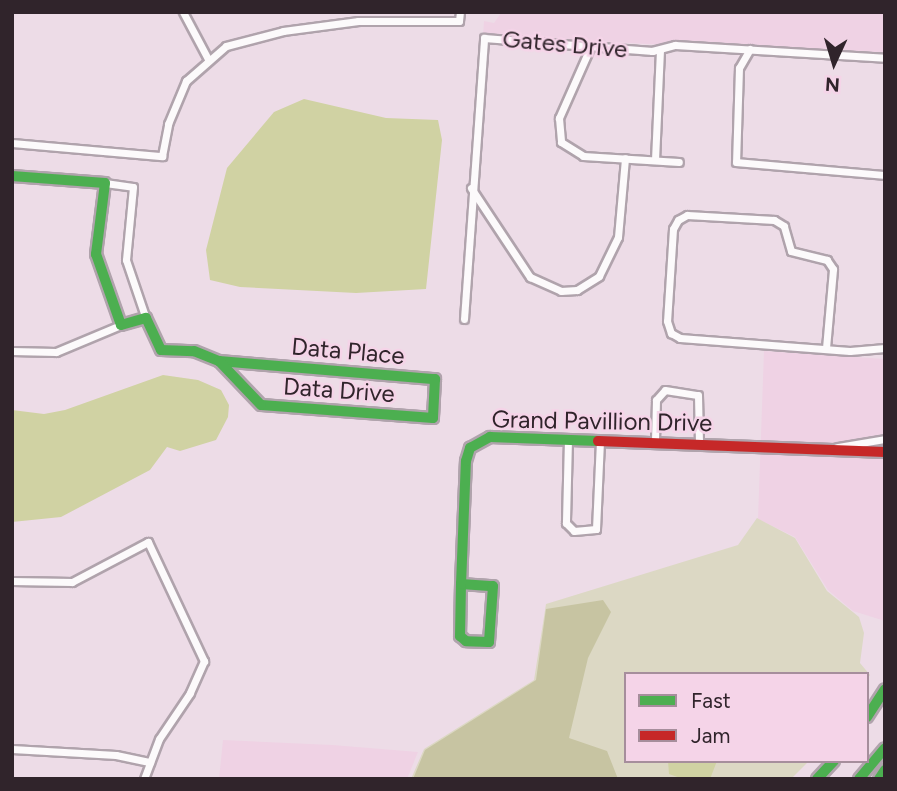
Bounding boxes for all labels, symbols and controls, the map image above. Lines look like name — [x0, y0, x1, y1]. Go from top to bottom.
street label: Gates Drive — [501, 24, 629, 64]
north arrow — [799, 28, 869, 98]
text: N — [824, 72, 841, 96]
street label: Data Place — [290, 332, 406, 370]
street label: Data Drive — [282, 372, 396, 408]
street label: Grand Pavillion Drive — [491, 405, 713, 437]
legend — [624, 672, 869, 763]
text: Fast — [691, 688, 731, 713]
text: Jam — [691, 723, 730, 748]

